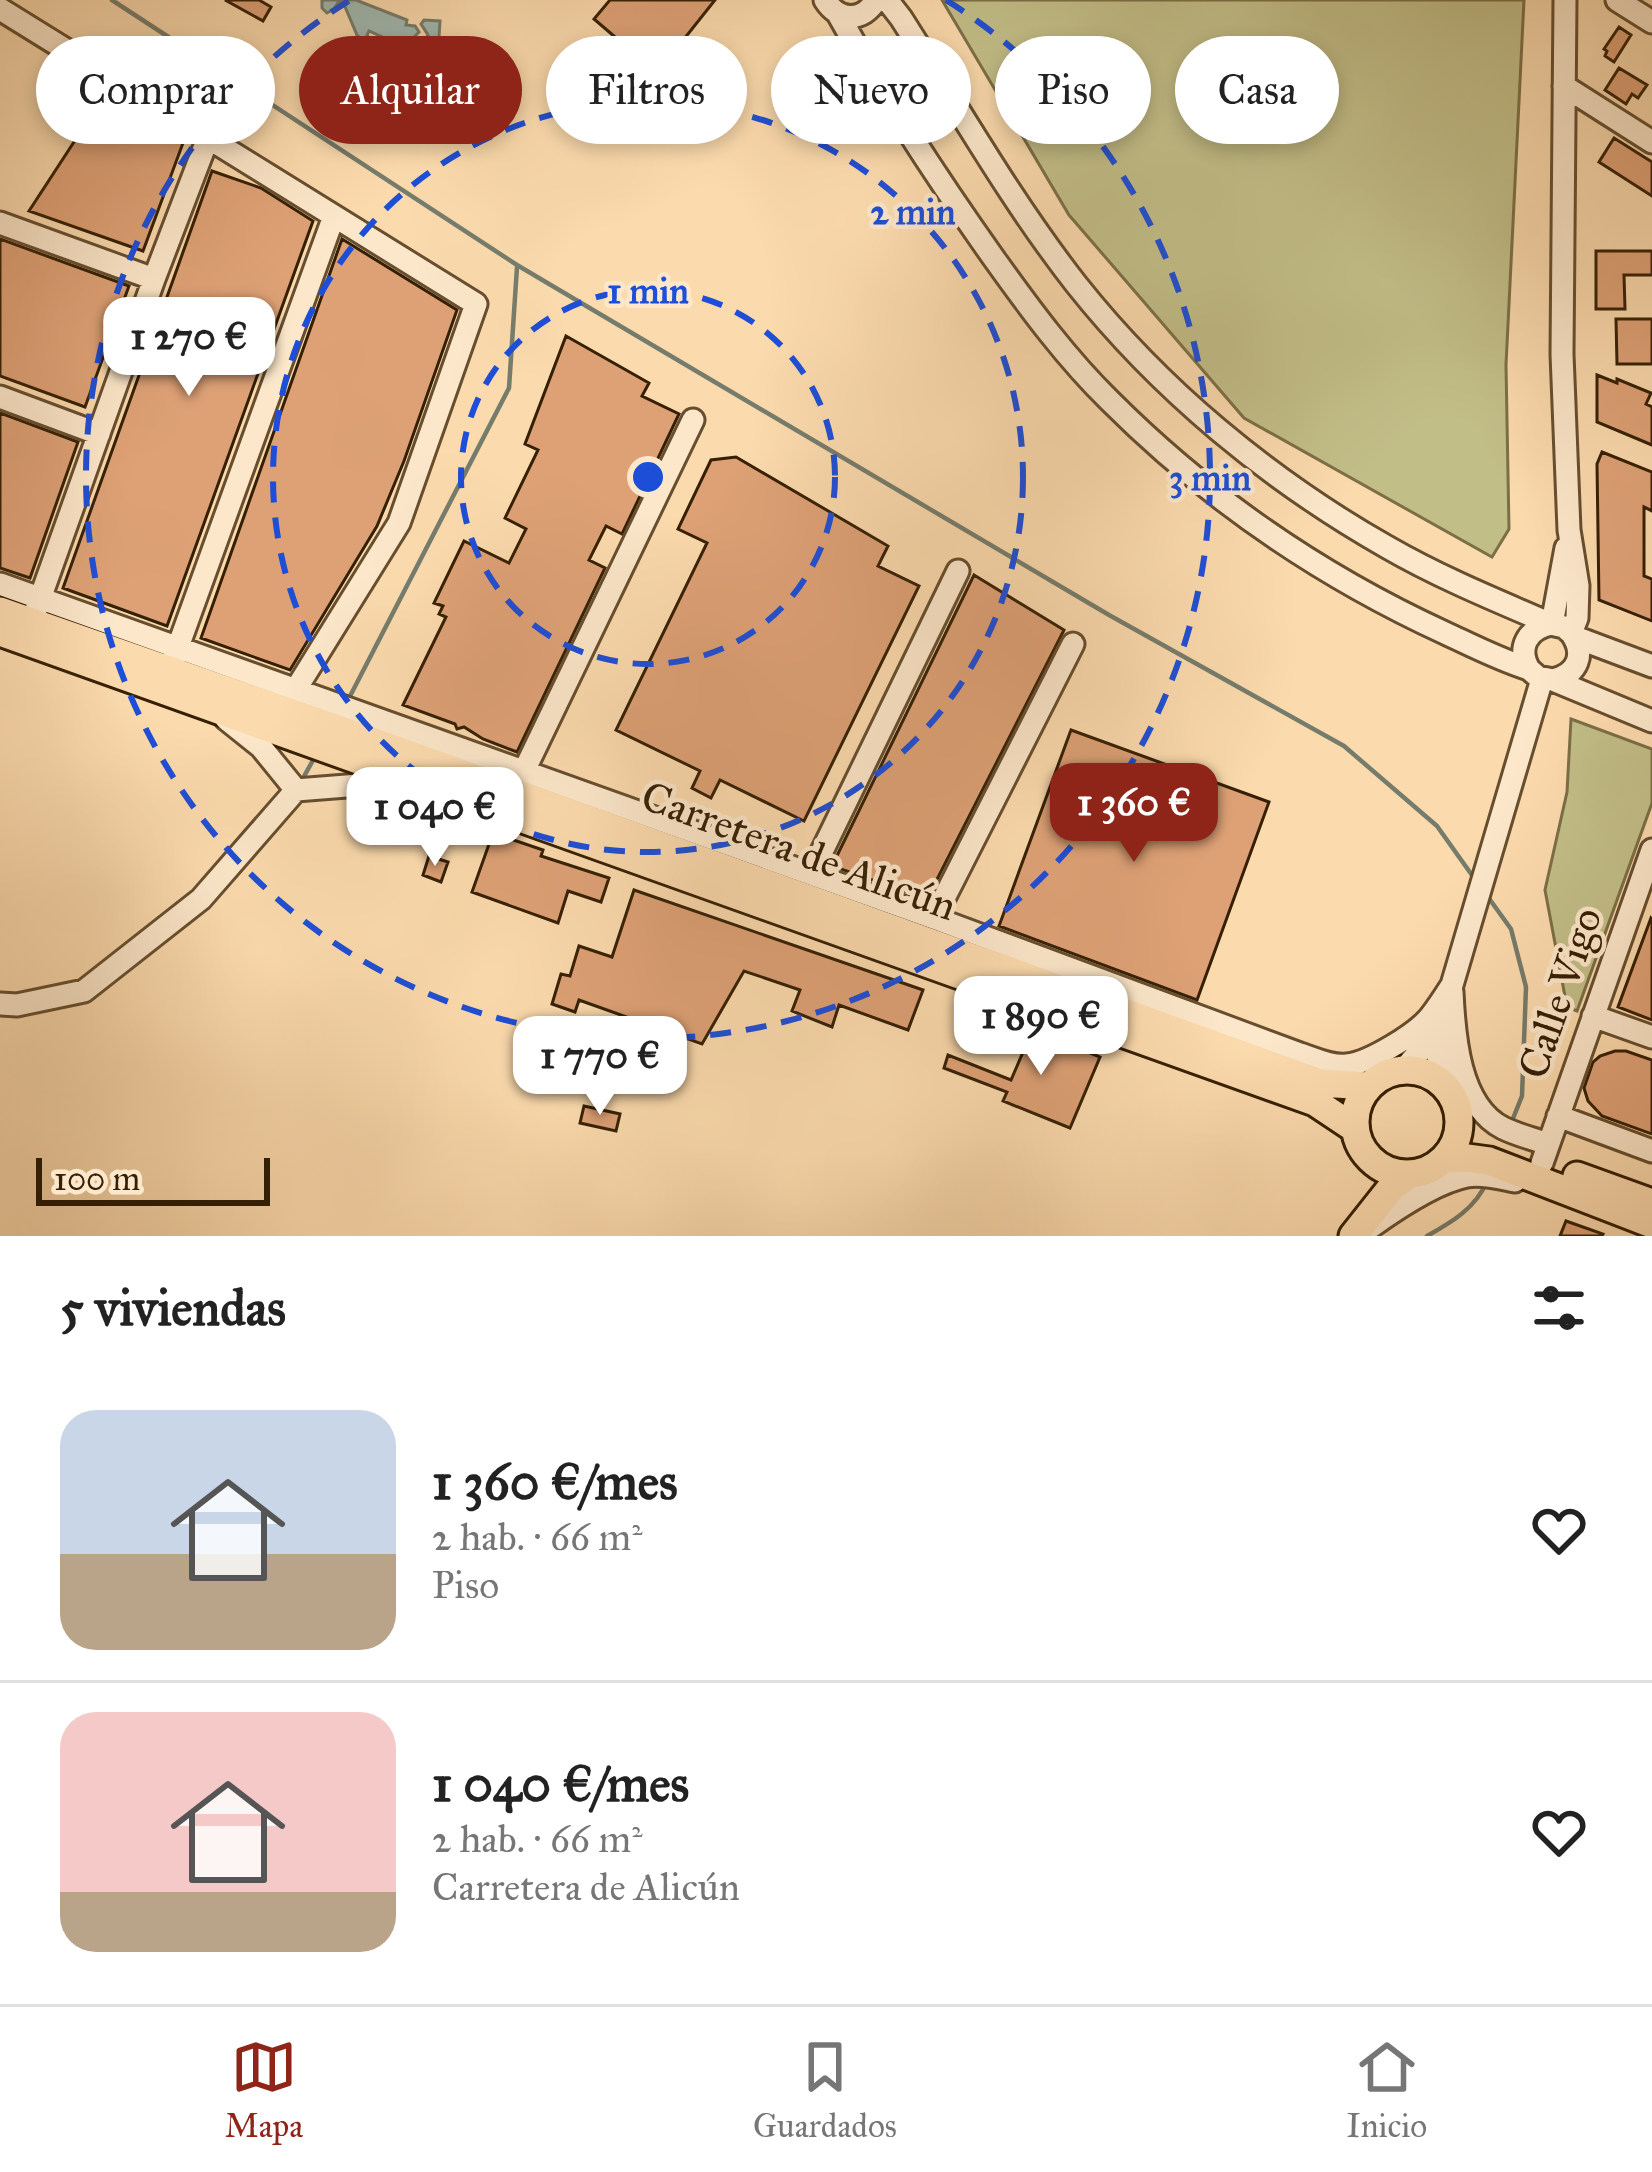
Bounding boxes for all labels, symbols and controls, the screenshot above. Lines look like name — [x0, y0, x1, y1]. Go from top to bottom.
chip: Comprar — [36, 36, 275, 144]
chip: Alquilar — [299, 36, 522, 144]
chip: Filtros — [546, 36, 747, 144]
chip: Nuevo — [771, 36, 971, 144]
chip: Piso — [995, 36, 1151, 144]
chip: Casa — [1175, 36, 1339, 144]
text: 2 min — [870, 190, 956, 234]
text: 1 min — [607, 269, 689, 313]
pin: 1 270 € — [78, 297, 300, 399]
text: 1 270 € — [130, 312, 248, 360]
centre of rings — [627, 456, 669, 498]
text: 3 min — [1169, 456, 1251, 500]
pin: 1 360 € — [1023, 763, 1245, 865]
pin: 1 040 € — [324, 767, 546, 869]
street label: Carretera de Alicún — [634, 770, 964, 932]
text: 1 360 € — [1077, 778, 1191, 826]
text: 1 040 € — [374, 782, 496, 830]
street label: Calle Vigo — [1507, 901, 1613, 1085]
pin: 1 890 € — [930, 976, 1152, 1078]
text: 1 890 € — [981, 991, 1101, 1039]
pin: 1 770 € — [489, 1016, 711, 1118]
text: 1 770 € — [540, 1031, 660, 1079]
scale bar — [36, 1152, 270, 1205]
text: 100 m — [54, 1159, 140, 1199]
icon: filters — [1526, 1275, 1592, 1341]
text: 5 viviendas — [60, 1277, 286, 1339]
text: 1 360 €/mes — [432, 1451, 678, 1513]
icon: home — [156, 1458, 300, 1602]
icon: heart — [1526, 1497, 1592, 1563]
text: 2 hab. · 66 m² — [432, 1513, 643, 1561]
text: Piso — [432, 1561, 499, 1609]
text: 1 040 €/mes — [432, 1753, 689, 1815]
icon: home — [156, 1760, 300, 1904]
icon: heart — [1526, 1799, 1592, 1865]
text: 2 hab. · 66 m² — [432, 1815, 643, 1863]
text: Carretera de Alicún — [432, 1863, 740, 1911]
tab: Mapa — [225, 2034, 303, 2146]
tab: Guardados — [753, 2034, 897, 2146]
tab: Inicio — [1347, 2034, 1427, 2146]

